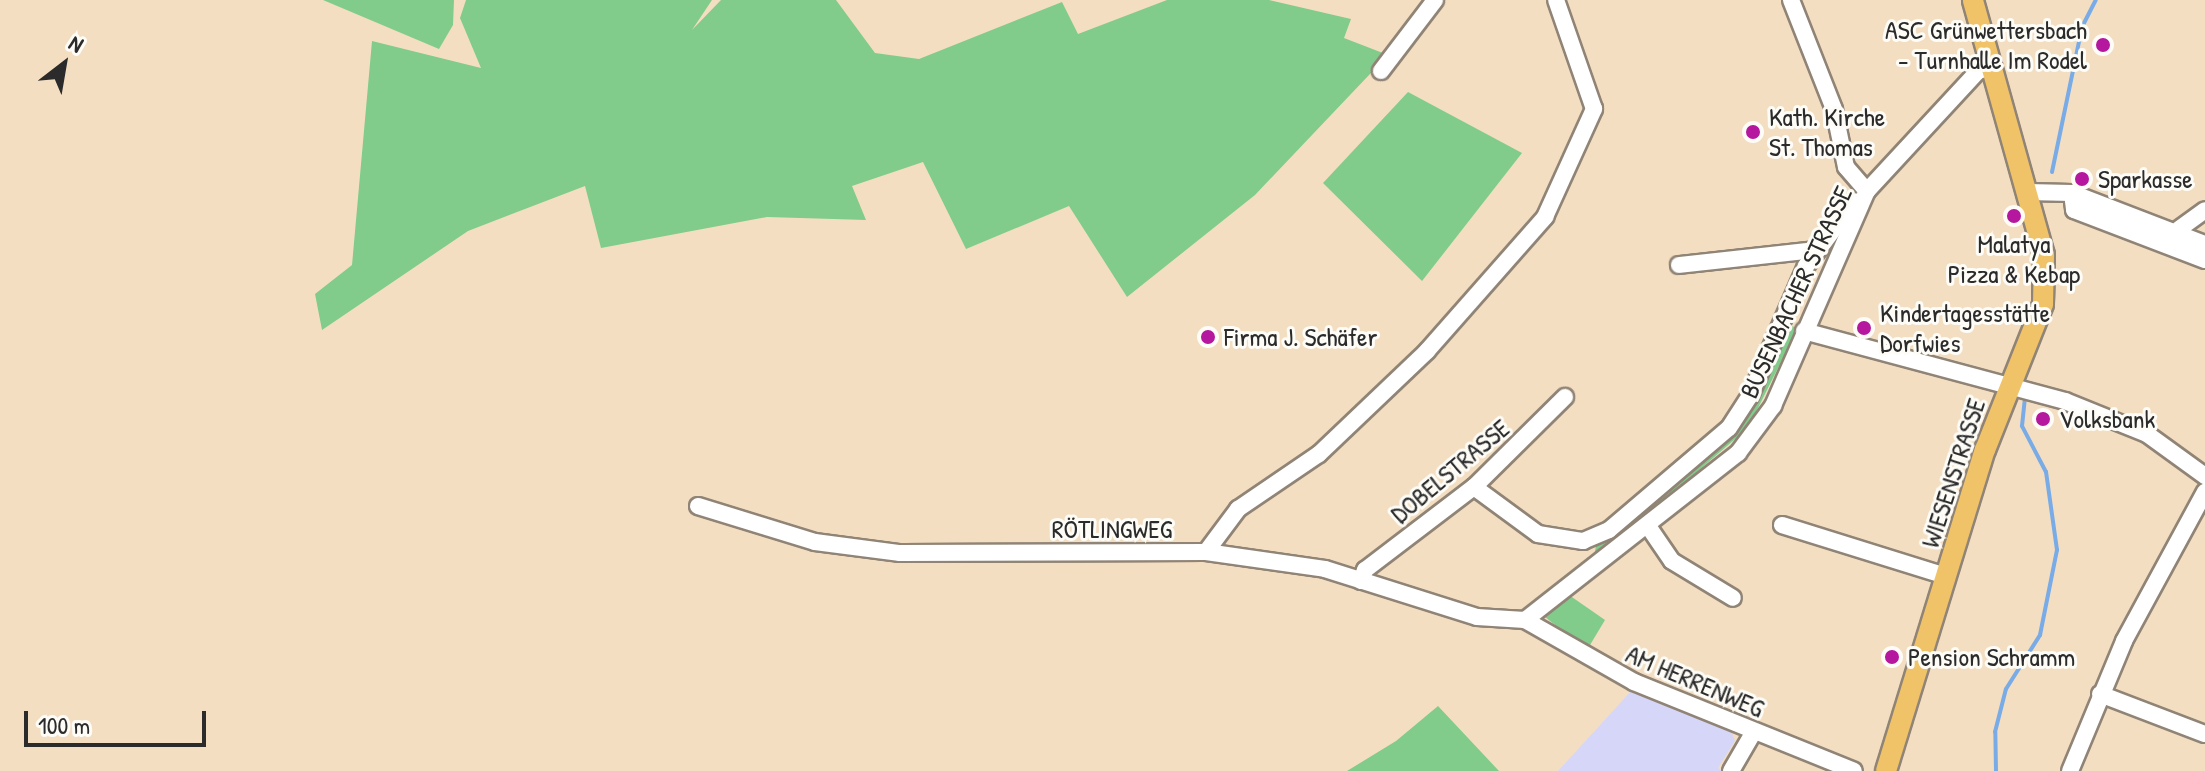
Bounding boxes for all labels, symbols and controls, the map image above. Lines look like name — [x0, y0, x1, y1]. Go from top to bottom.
place label: ASC Grünwettersbach - Turnhalle Im Rodel — [1885, 14, 2087, 76]
north arrow — [24, 24, 104, 104]
text: N — [64, 28, 89, 59]
marker: ASC Grünwettersbach - Turnhalle Im Rodel — [2094, 36, 2112, 54]
place label: Kath. Kirche St. Thomas — [1769, 101, 1885, 162]
marker: Kath. Kirche St. Thomas — [1744, 123, 1762, 141]
place label: Sparkasse — [2098, 163, 2193, 195]
marker: Sparkasse — [2073, 170, 2091, 188]
street label: BUSENBACHER STRASSE — [1733, 181, 1859, 403]
marker: Malatya Pizza & Kebap — [2005, 207, 2023, 225]
place label: Malatya Pizza & Kebap — [1948, 228, 2080, 290]
place label: Kindertagesstätte Dorfwies — [1880, 297, 2050, 358]
marker: Kindertagesstätte Dorfwies — [1855, 319, 1873, 337]
place label: Firma J. Schäfer — [1224, 321, 1377, 353]
marker: Firma J. Schäfer — [1199, 328, 1217, 346]
street label: WIESENSTRASSE — [1914, 395, 1992, 551]
place label: Volksbank — [2059, 403, 2155, 435]
marker: Volksbank — [2034, 410, 2052, 428]
street label: DOBELSTRASSE — [1384, 412, 1516, 530]
street label: RÖTLINGWEG — [1052, 513, 1172, 545]
street label: AM HERRENWEG — [1621, 638, 1769, 724]
place label: Pension Schramm — [1908, 641, 2075, 673]
marker: Pension Schramm — [1883, 648, 1901, 666]
scale bar — [28, 695, 210, 745]
text: 100 m — [38, 709, 90, 741]

